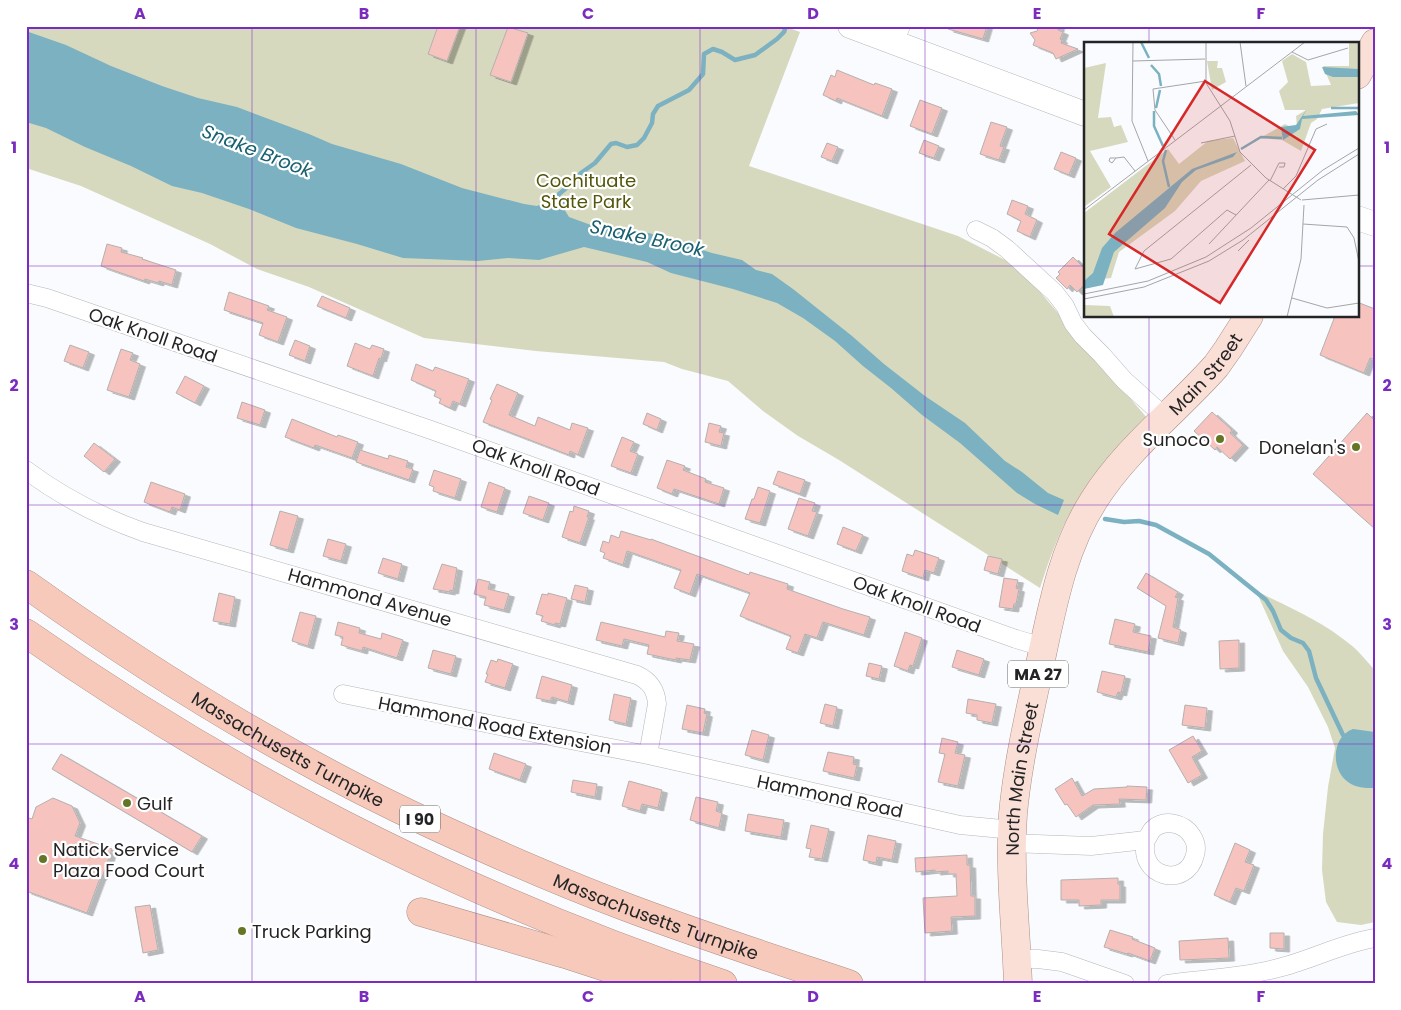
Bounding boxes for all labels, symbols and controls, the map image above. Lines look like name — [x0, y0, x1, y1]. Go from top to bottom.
text: A — [134, 2, 146, 25]
text: B — [359, 2, 369, 25]
text: C — [582, 2, 594, 25]
text: D — [807, 2, 819, 25]
text: E — [1033, 2, 1041, 25]
text: F — [1257, 2, 1266, 25]
inset map — [1084, 42, 1358, 318]
water label: Snake Brook — [198, 118, 317, 185]
text: 1 — [11, 136, 17, 159]
text: 1 — [1384, 136, 1390, 159]
park label: Cochituate State Park — [536, 168, 636, 214]
water label: Snake Brook — [587, 213, 708, 264]
street label: Oak Knoll Road — [85, 301, 221, 369]
street label: Main Street — [1163, 328, 1248, 420]
text: 2 — [9, 374, 19, 397]
text: 2 — [1382, 374, 1392, 397]
place label: Sunoco — [1142, 427, 1210, 452]
street label: Oak Knoll Road — [468, 432, 604, 502]
marker: Sunoco — [1214, 433, 1226, 445]
place label: Donelan's — [1259, 435, 1346, 460]
marker: Donelan's — [1350, 441, 1362, 453]
street label: Hammond Avenue — [285, 562, 455, 632]
street label: Oak Knoll Road — [849, 569, 985, 639]
text: 3 — [9, 613, 19, 636]
text: 3 — [1382, 613, 1392, 636]
road number: MA 27 — [1008, 661, 1068, 688]
street label: Massachusetts Turnpike — [187, 685, 389, 813]
street label: Hammond Road Extension — [376, 690, 614, 760]
street label: North Main Street — [999, 700, 1044, 856]
street label: Hammond Road — [755, 768, 905, 824]
place label: Gulf — [137, 791, 173, 816]
marker: Gulf — [121, 797, 133, 809]
road number: I 90 — [400, 806, 440, 832]
place label: Natick Service Plaza Food Court — [53, 837, 204, 883]
text: 4 — [9, 852, 20, 875]
text: 4 — [1382, 852, 1393, 875]
marker: Natick Service Plaza Food Court — [37, 853, 49, 865]
street label: Massachusetts Turnpike — [550, 867, 762, 966]
place label: Truck Parking — [252, 919, 372, 944]
marker: Truck Parking — [236, 925, 248, 937]
text: A — [134, 985, 146, 1008]
text: B — [359, 985, 369, 1008]
text: C — [582, 985, 594, 1008]
text: D — [807, 985, 819, 1008]
text: E — [1033, 985, 1041, 1008]
text: F — [1257, 985, 1266, 1008]

